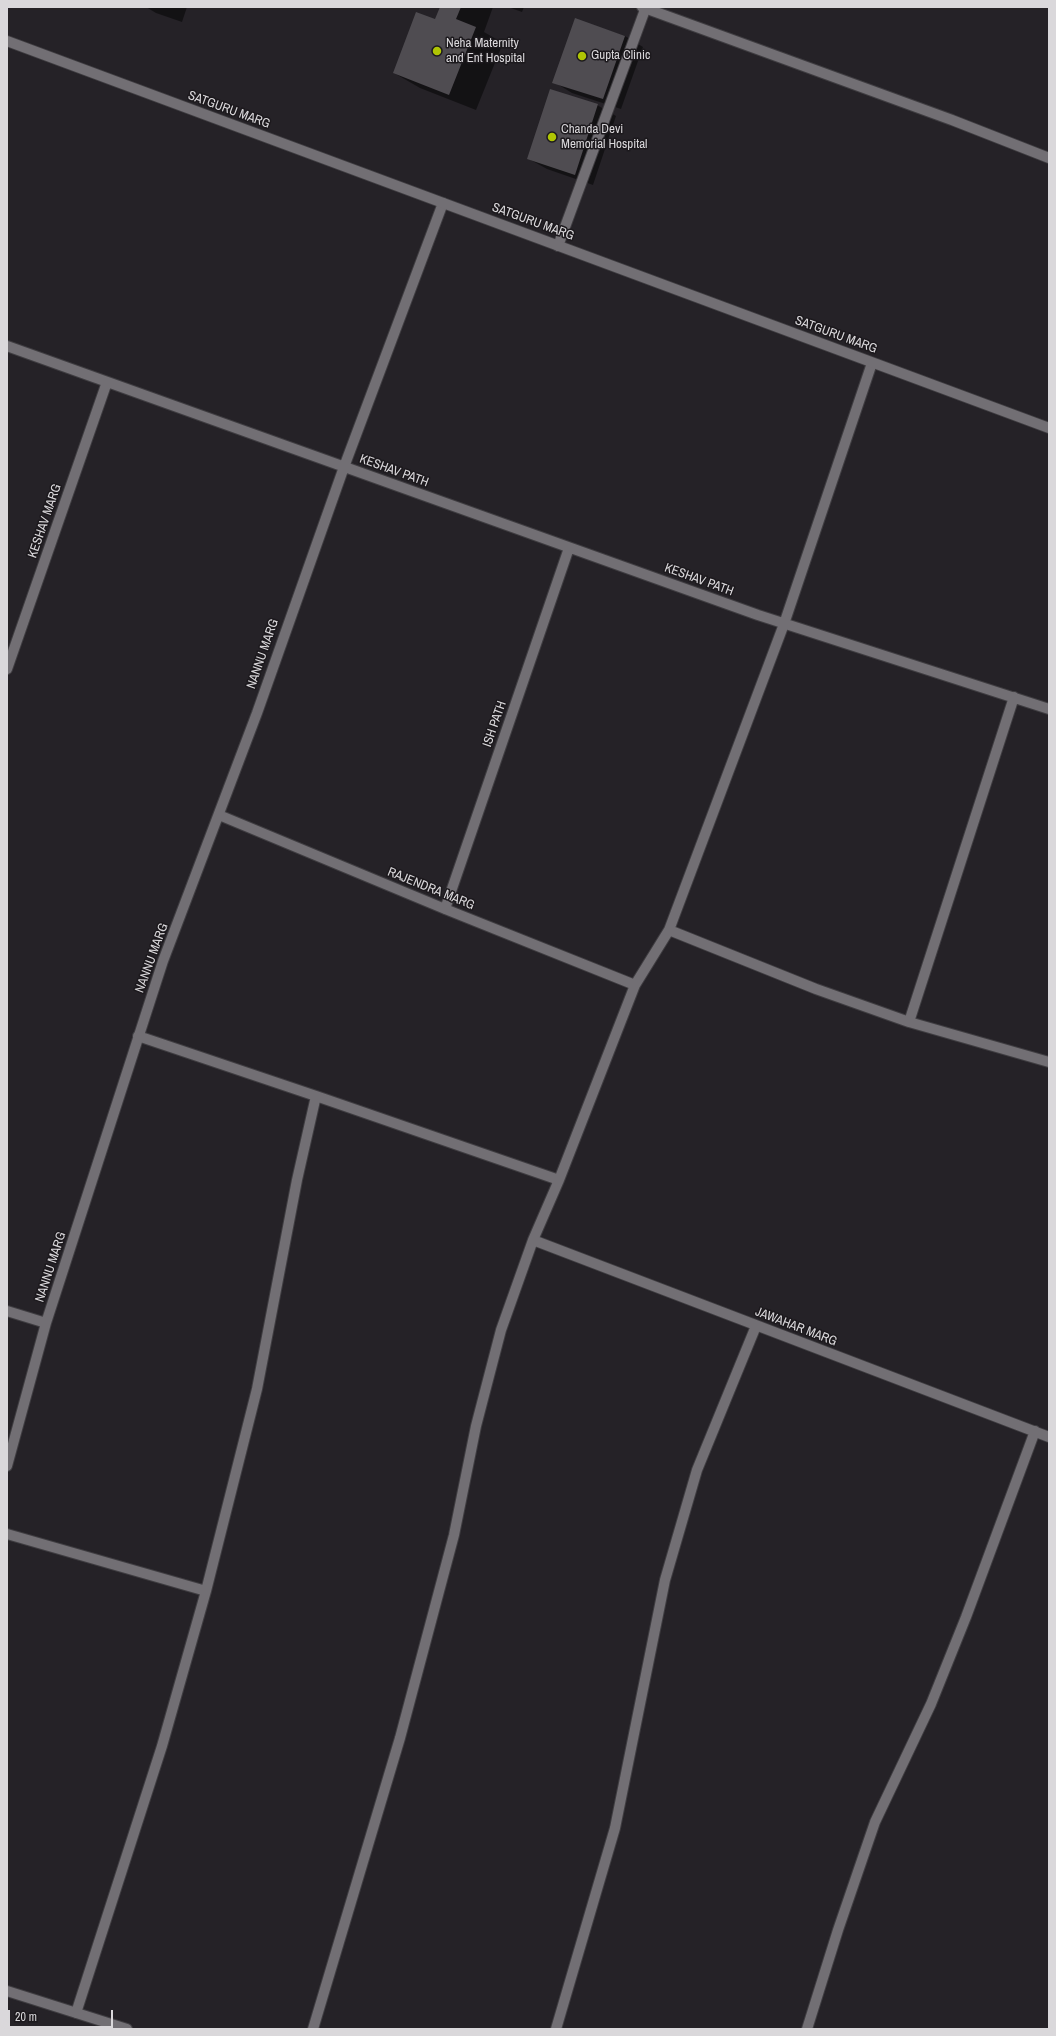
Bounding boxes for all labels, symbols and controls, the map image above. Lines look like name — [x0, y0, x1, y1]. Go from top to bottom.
place label: Neha Maternity and Ent Hospital — [446, 36, 525, 67]
marker: Neha Maternity and Ent Hospital — [431, 45, 443, 57]
place label: Gupta Clinic — [591, 48, 650, 64]
marker: Gupta Clinic — [576, 50, 588, 62]
street label: SATGURU MARG — [186, 88, 272, 132]
place label: Chanda Devi Memorial Hospital — [561, 122, 647, 153]
marker: Chanda Devi Memorial Hospital — [546, 131, 558, 143]
street label: SATGURU MARG — [490, 200, 576, 244]
street label: SATGURU MARG — [793, 313, 879, 357]
street label: KESHAV PATH — [357, 451, 431, 491]
street label: KESHAV MARG — [25, 482, 65, 560]
street label: KESHAV PATH — [662, 560, 736, 600]
street label: NANNU MARG — [244, 617, 282, 691]
street label: ISH PATH — [480, 699, 510, 749]
street label: RAJENDRA MARG — [385, 864, 477, 914]
street label: NANNU MARG — [132, 921, 172, 995]
street label: NANNU MARG — [32, 1230, 70, 1304]
street label: JAWAHAR MARG — [753, 1304, 839, 1350]
scale bar — [10, 2002, 115, 2028]
text: 20 m — [15, 2009, 37, 2025]

